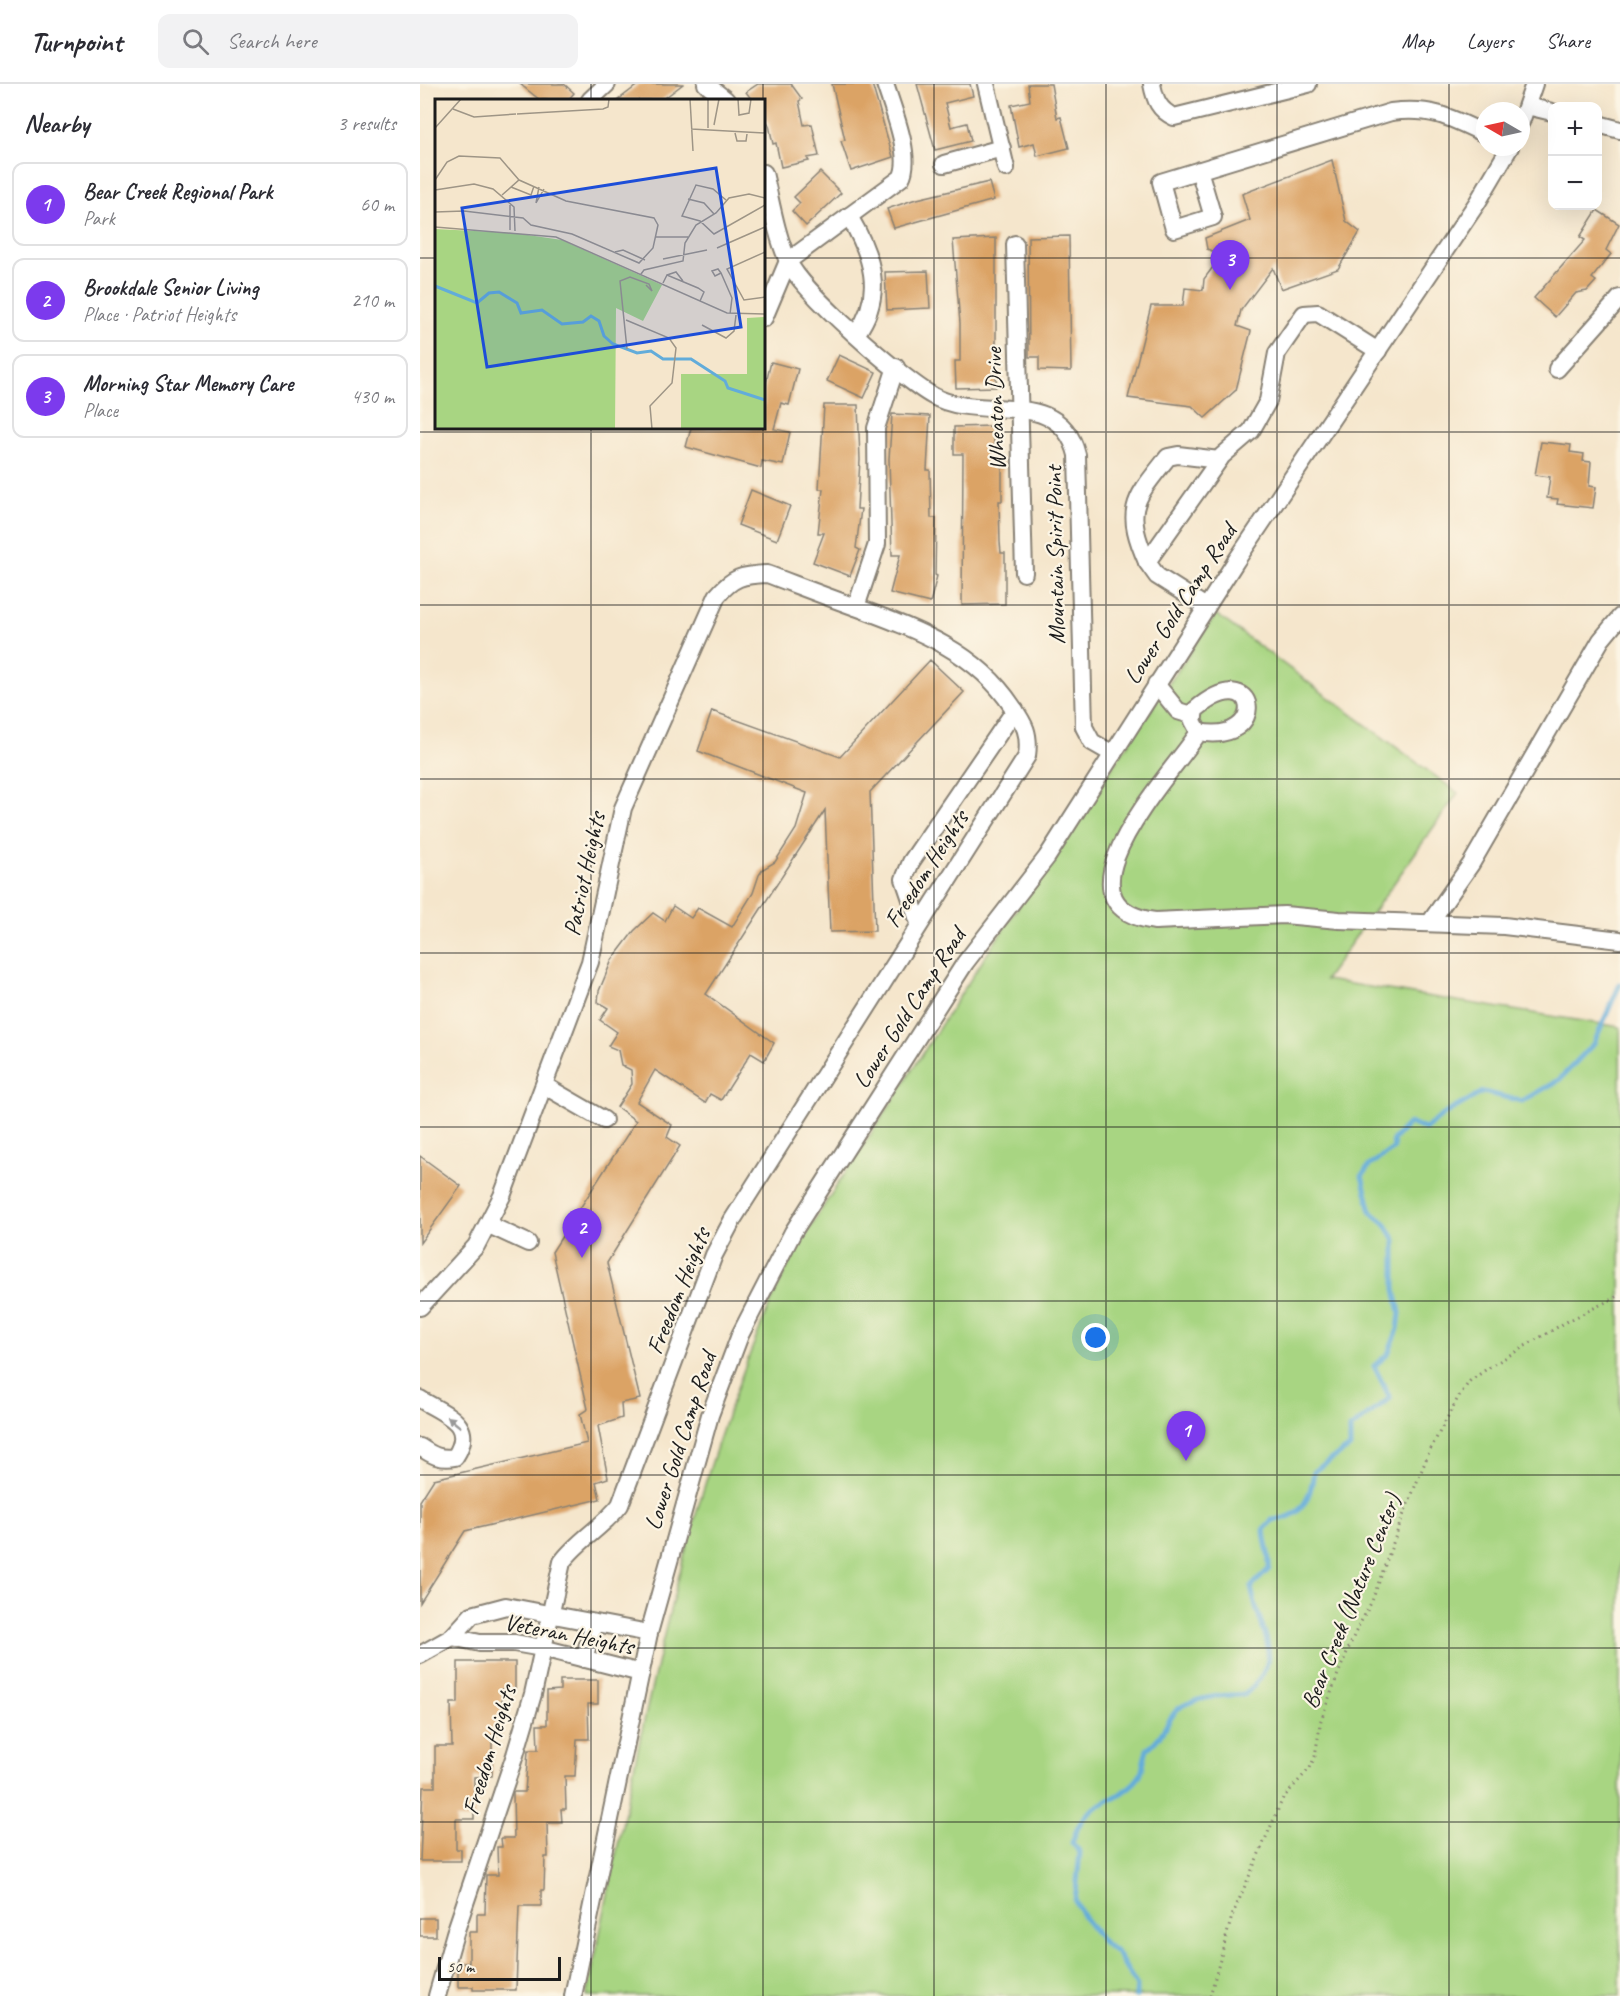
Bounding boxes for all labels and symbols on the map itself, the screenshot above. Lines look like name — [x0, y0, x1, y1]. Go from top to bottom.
inset map — [435, 99, 765, 429]
north arrow — [1476, 102, 1530, 156]
pin: 3 — [1210, 240, 1250, 290]
street label: Wheaton Drive — [978, 345, 1012, 471]
street label: Mountain Spirit Point — [1038, 463, 1072, 645]
street label: Lower Gold Camp Road — [1117, 515, 1245, 690]
street label: Freedom Heights — [877, 803, 976, 933]
street label: Patriot Heights — [556, 807, 612, 938]
street label: Lower Gold Camp Road — [846, 919, 974, 1094]
pin: 2 — [562, 1208, 602, 1258]
street label: Freedom Heights — [639, 1221, 718, 1358]
your location — [1081, 1323, 1110, 1352]
street label: Lower Gold Camp Road — [637, 1345, 724, 1534]
pin: 1 — [1166, 1412, 1206, 1461]
one-way arrow — [446, 1416, 462, 1429]
street label: Bear Creek (Nature Center) — [1294, 1488, 1408, 1713]
street label: Veteran Heights — [502, 1607, 639, 1662]
street label: Freedom Heights — [455, 1679, 524, 1818]
scale bar — [438, 1954, 561, 1982]

